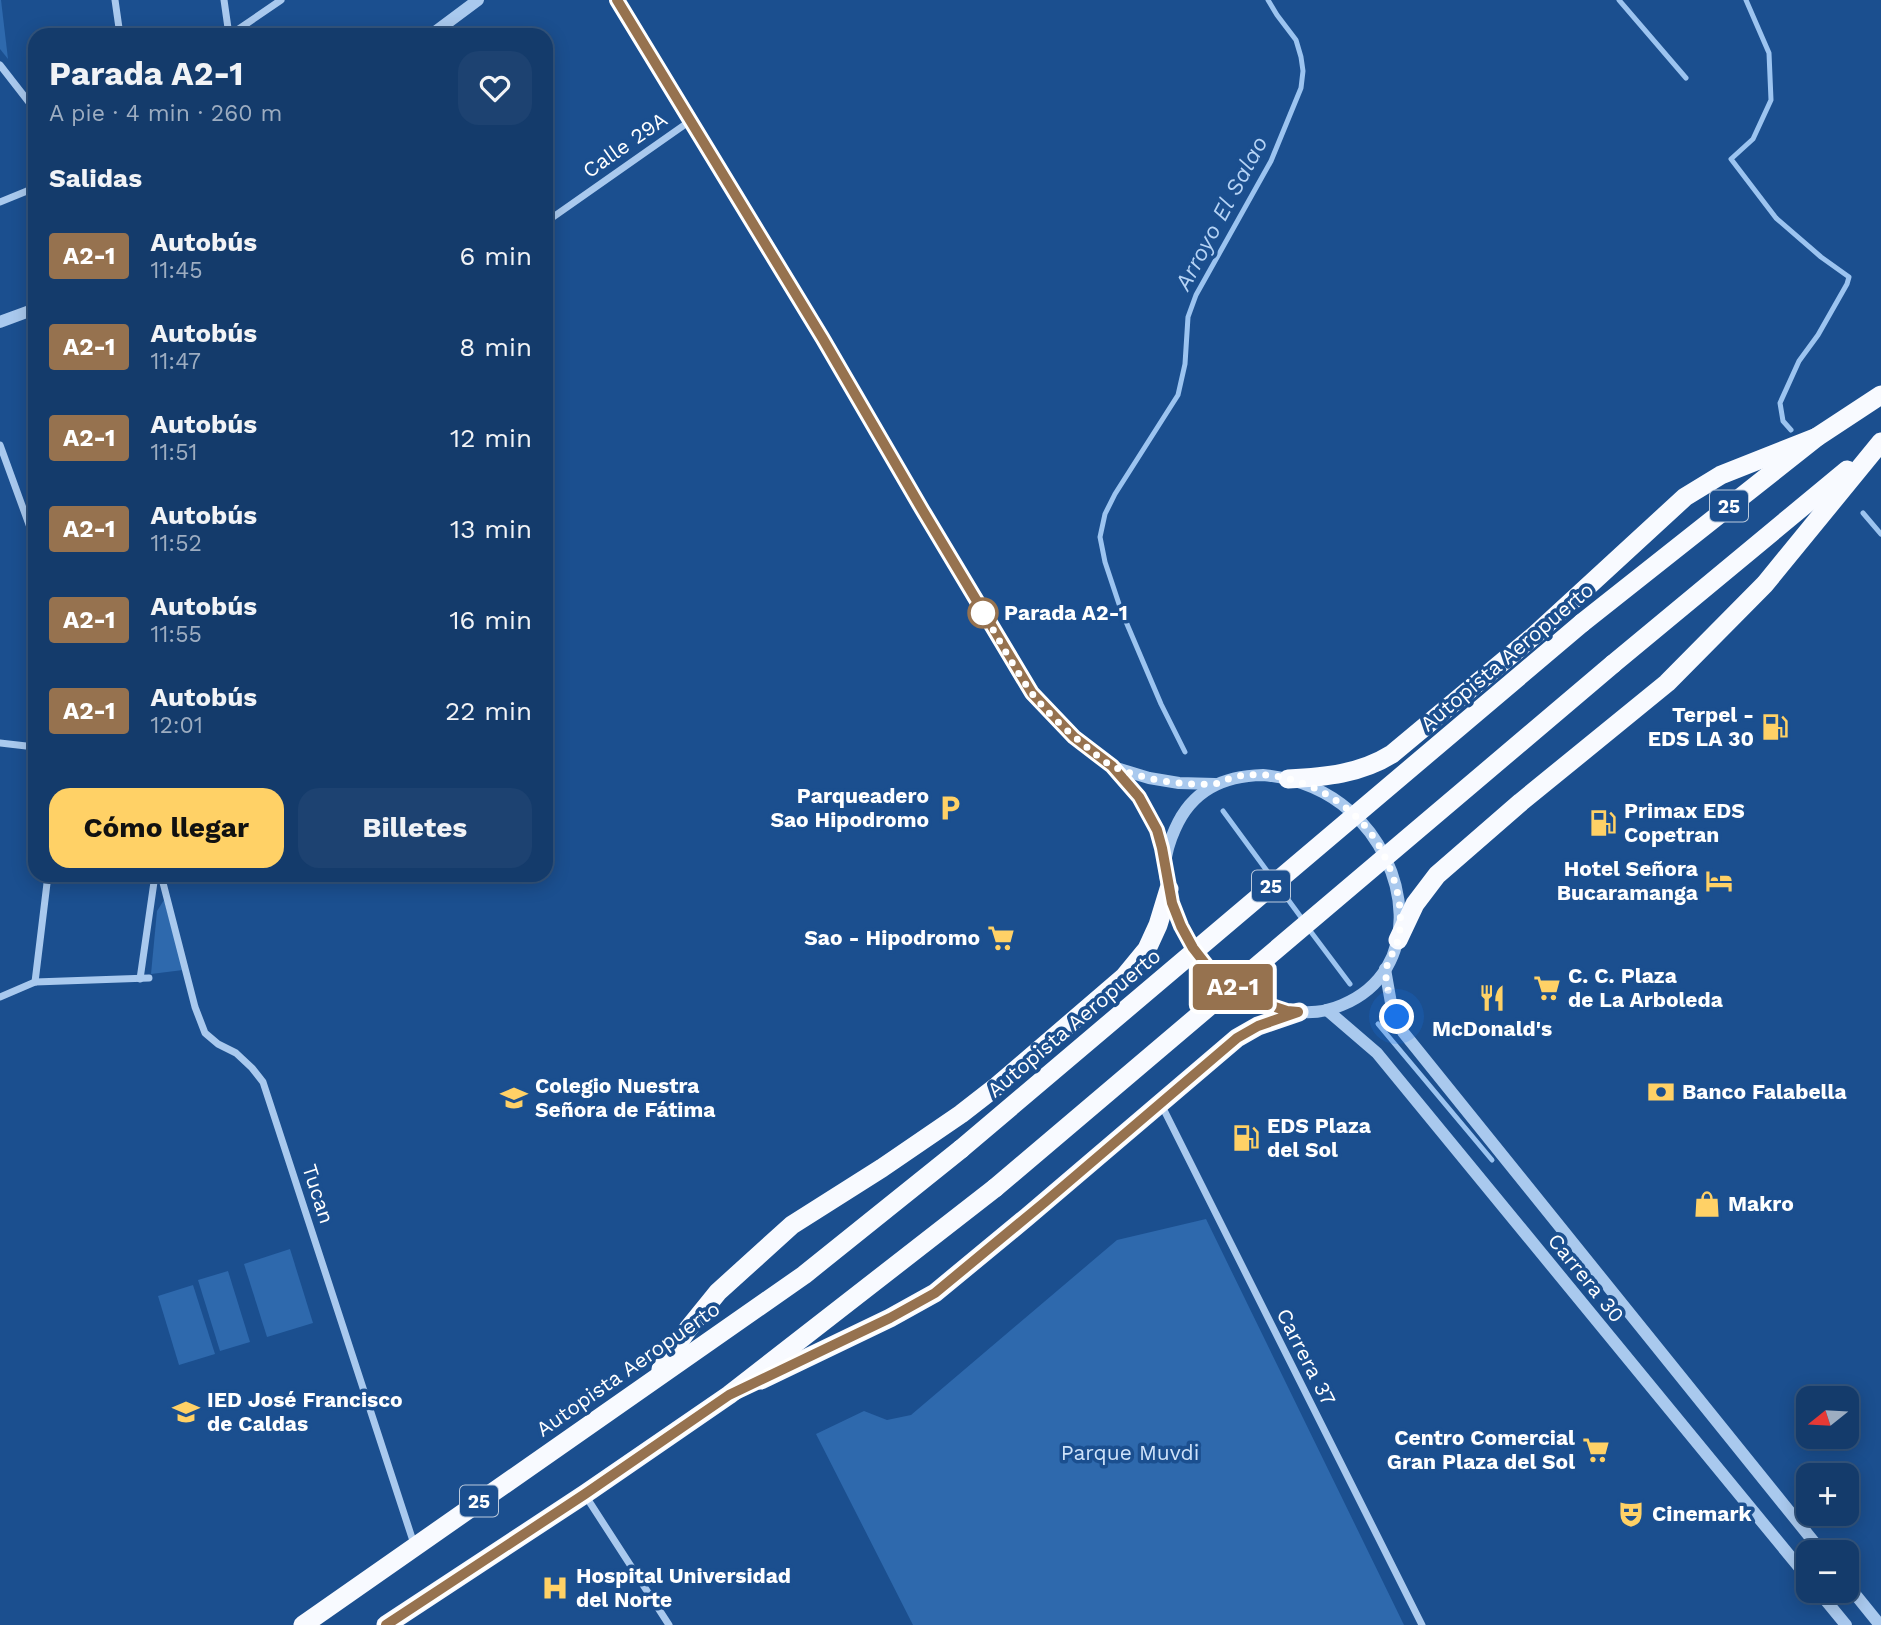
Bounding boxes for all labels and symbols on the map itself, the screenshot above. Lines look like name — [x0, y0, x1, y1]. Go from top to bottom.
street label: Calle 29A — [578, 106, 672, 183]
water label: Arroyo El Salao — [1169, 132, 1273, 296]
road number: 25 — [1710, 491, 1748, 522]
street label: Autopista Aeropuerto — [1415, 577, 1598, 736]
marker: Parada A2-1 — [968, 598, 998, 628]
place label: Parada A2-1 — [1004, 600, 1128, 625]
place label: Terpel - EDS LA 30 — [1648, 702, 1754, 751]
fuel station icon: Terpel - EDS LA 30 — [1760, 712, 1790, 742]
place label: Parqueadero Sao Hipodromo — [770, 783, 929, 832]
parking icon: Parqueadero Sao Hipodromo — [935, 793, 965, 823]
place label: Primax EDS Copetran — [1624, 798, 1745, 847]
fuel station icon: Primax EDS Copetran — [1588, 808, 1618, 838]
place label: Hotel Señora Bucaramanga — [1557, 856, 1699, 905]
hotel icon: Hotel Señora Bucaramanga — [1704, 866, 1734, 896]
road number: 25 — [1252, 870, 1290, 902]
supermarket icon: Sao - Hipodromo — [986, 923, 1016, 953]
place label: Sao - Hipodromo — [804, 925, 980, 950]
street label: Autopista Aeropuerto — [982, 943, 1165, 1102]
place label: C. C. Plaza de La Arboleda — [1568, 963, 1724, 1012]
line badge: A2-1 — [1184, 964, 1282, 1010]
supermarket icon: C. C. Plaza de La Arboleda — [1532, 973, 1562, 1003]
restaurant icon: McDonald's — [1477, 983, 1507, 1013]
your location — [1379, 999, 1414, 1034]
place label: McDonald's — [1432, 1016, 1552, 1041]
place label: Colegio Nuestra Señora de Fátima — [535, 1073, 716, 1122]
bank icon: Banco Falabella — [1646, 1077, 1676, 1107]
place label: Banco Falabella — [1682, 1079, 1848, 1104]
school or university icon: Colegio Nuestra Señora de Fátima — [499, 1083, 529, 1113]
place label: EDS Plaza del Sol — [1267, 1113, 1372, 1162]
fuel station icon: EDS Plaza del Sol — [1231, 1123, 1261, 1153]
street label: Tucan — [297, 1161, 340, 1227]
shop icon: Makro — [1692, 1189, 1722, 1219]
place label: Makro — [1728, 1191, 1794, 1216]
street label: Carrera 30 — [1543, 1228, 1630, 1327]
street label: Autopista Aeropuerto — [531, 1296, 724, 1442]
street label: Carrera 37 — [1271, 1304, 1342, 1410]
north arrow — [1796, 1386, 1858, 1449]
place label: IED José Francisco de Caldas — [207, 1387, 403, 1436]
school or university icon: IED José Francisco de Caldas — [171, 1397, 201, 1427]
place label: Centro Comercial Gran Plaza del Sol — [1387, 1425, 1575, 1474]
supermarket icon: Centro Comercial Gran Plaza del Sol — [1581, 1435, 1611, 1465]
park label: Parque Muvdi — [1061, 1440, 1199, 1465]
road number: 25 — [460, 1485, 498, 1516]
theatre icon: Cinemark — [1616, 1499, 1646, 1529]
place label: Cinemark — [1652, 1501, 1753, 1526]
place label: Hospital Universidad del Norte — [576, 1563, 791, 1612]
hospital icon: Hospital Universidad del Norte — [540, 1573, 570, 1603]

